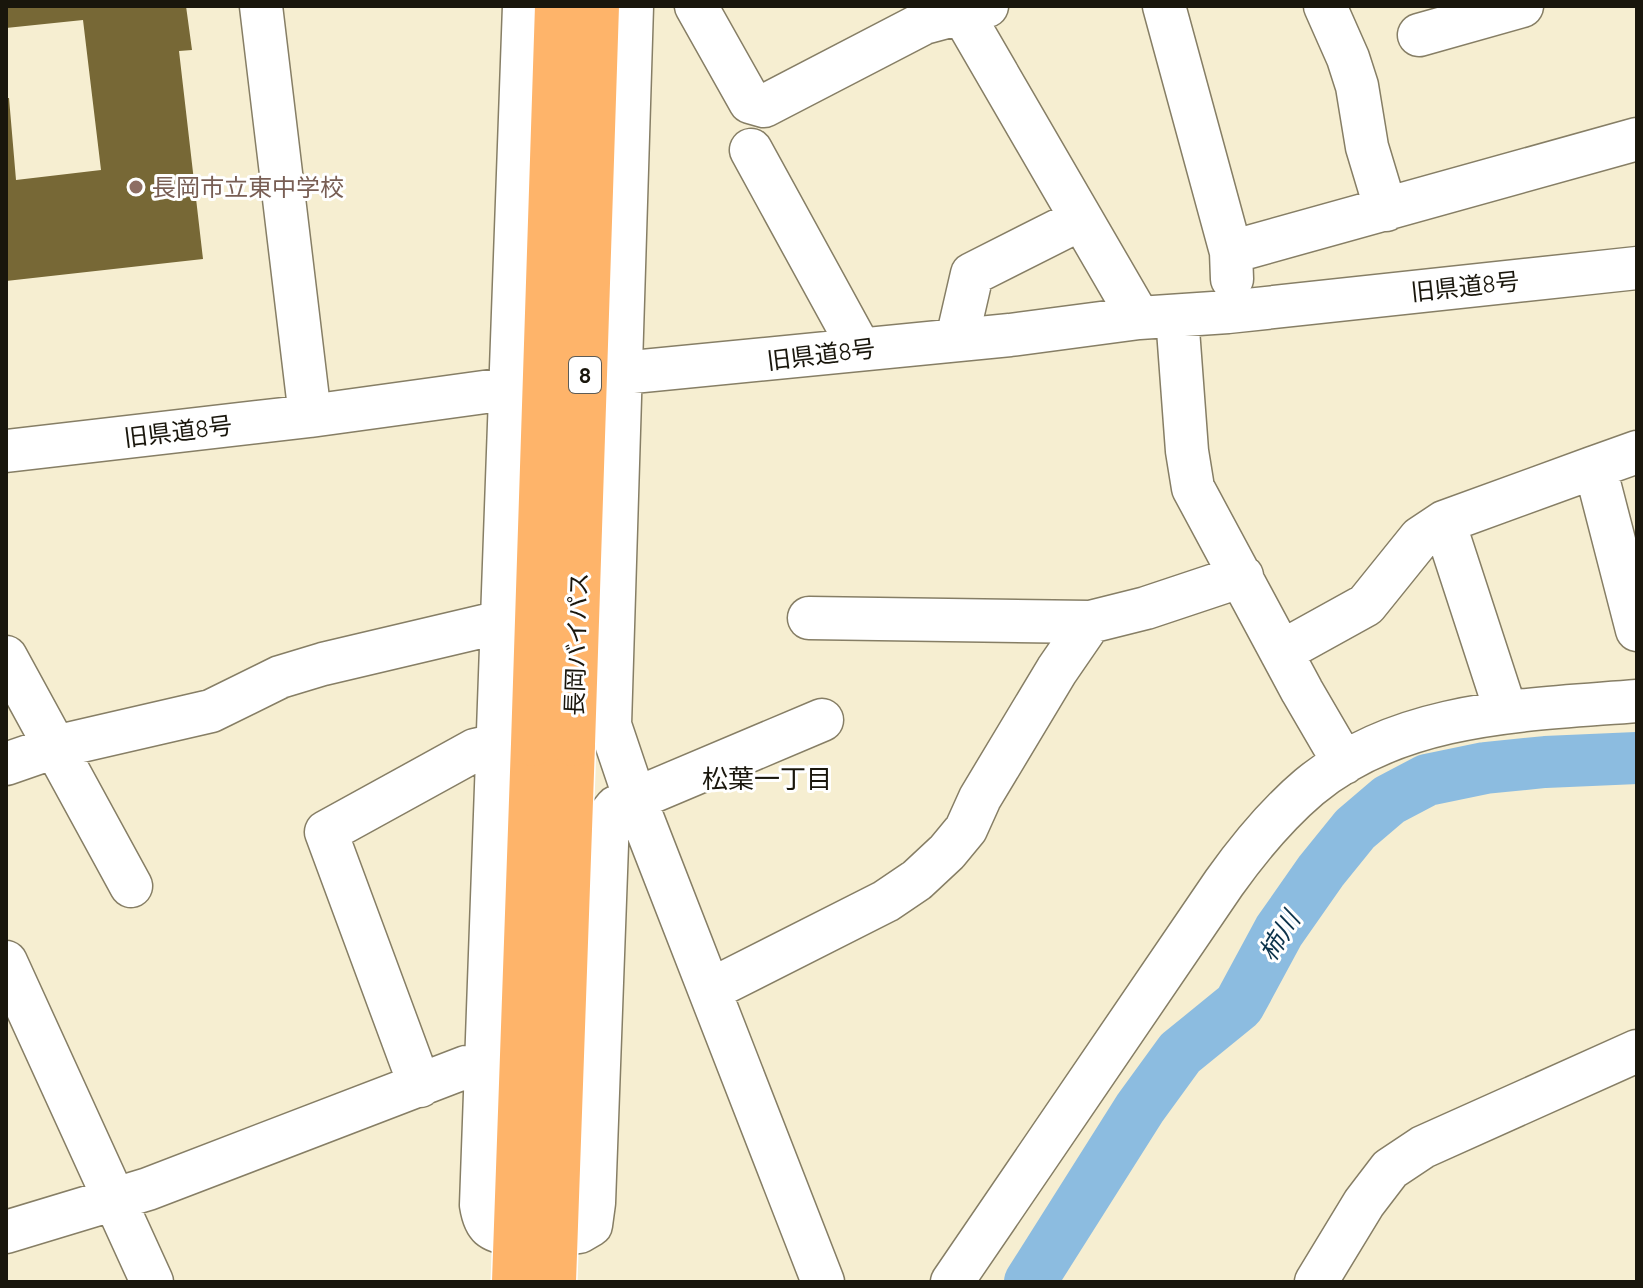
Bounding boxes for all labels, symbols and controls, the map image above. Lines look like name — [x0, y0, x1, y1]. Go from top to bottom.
place label: 長岡市立東中学校 — [152, 172, 344, 202]
marker: 長岡市立東中学校 — [127, 178, 145, 196]
street label: 旧県道8号 — [1409, 265, 1521, 307]
street label: 旧県道8号 — [765, 332, 877, 376]
road number: 8 — [569, 357, 601, 393]
street label: 旧県道8号 — [122, 409, 234, 453]
street label: 長岡バイパス — [559, 572, 593, 716]
district label: 松葉一丁目 — [702, 762, 832, 795]
water label: 柿川 — [1251, 903, 1308, 967]

